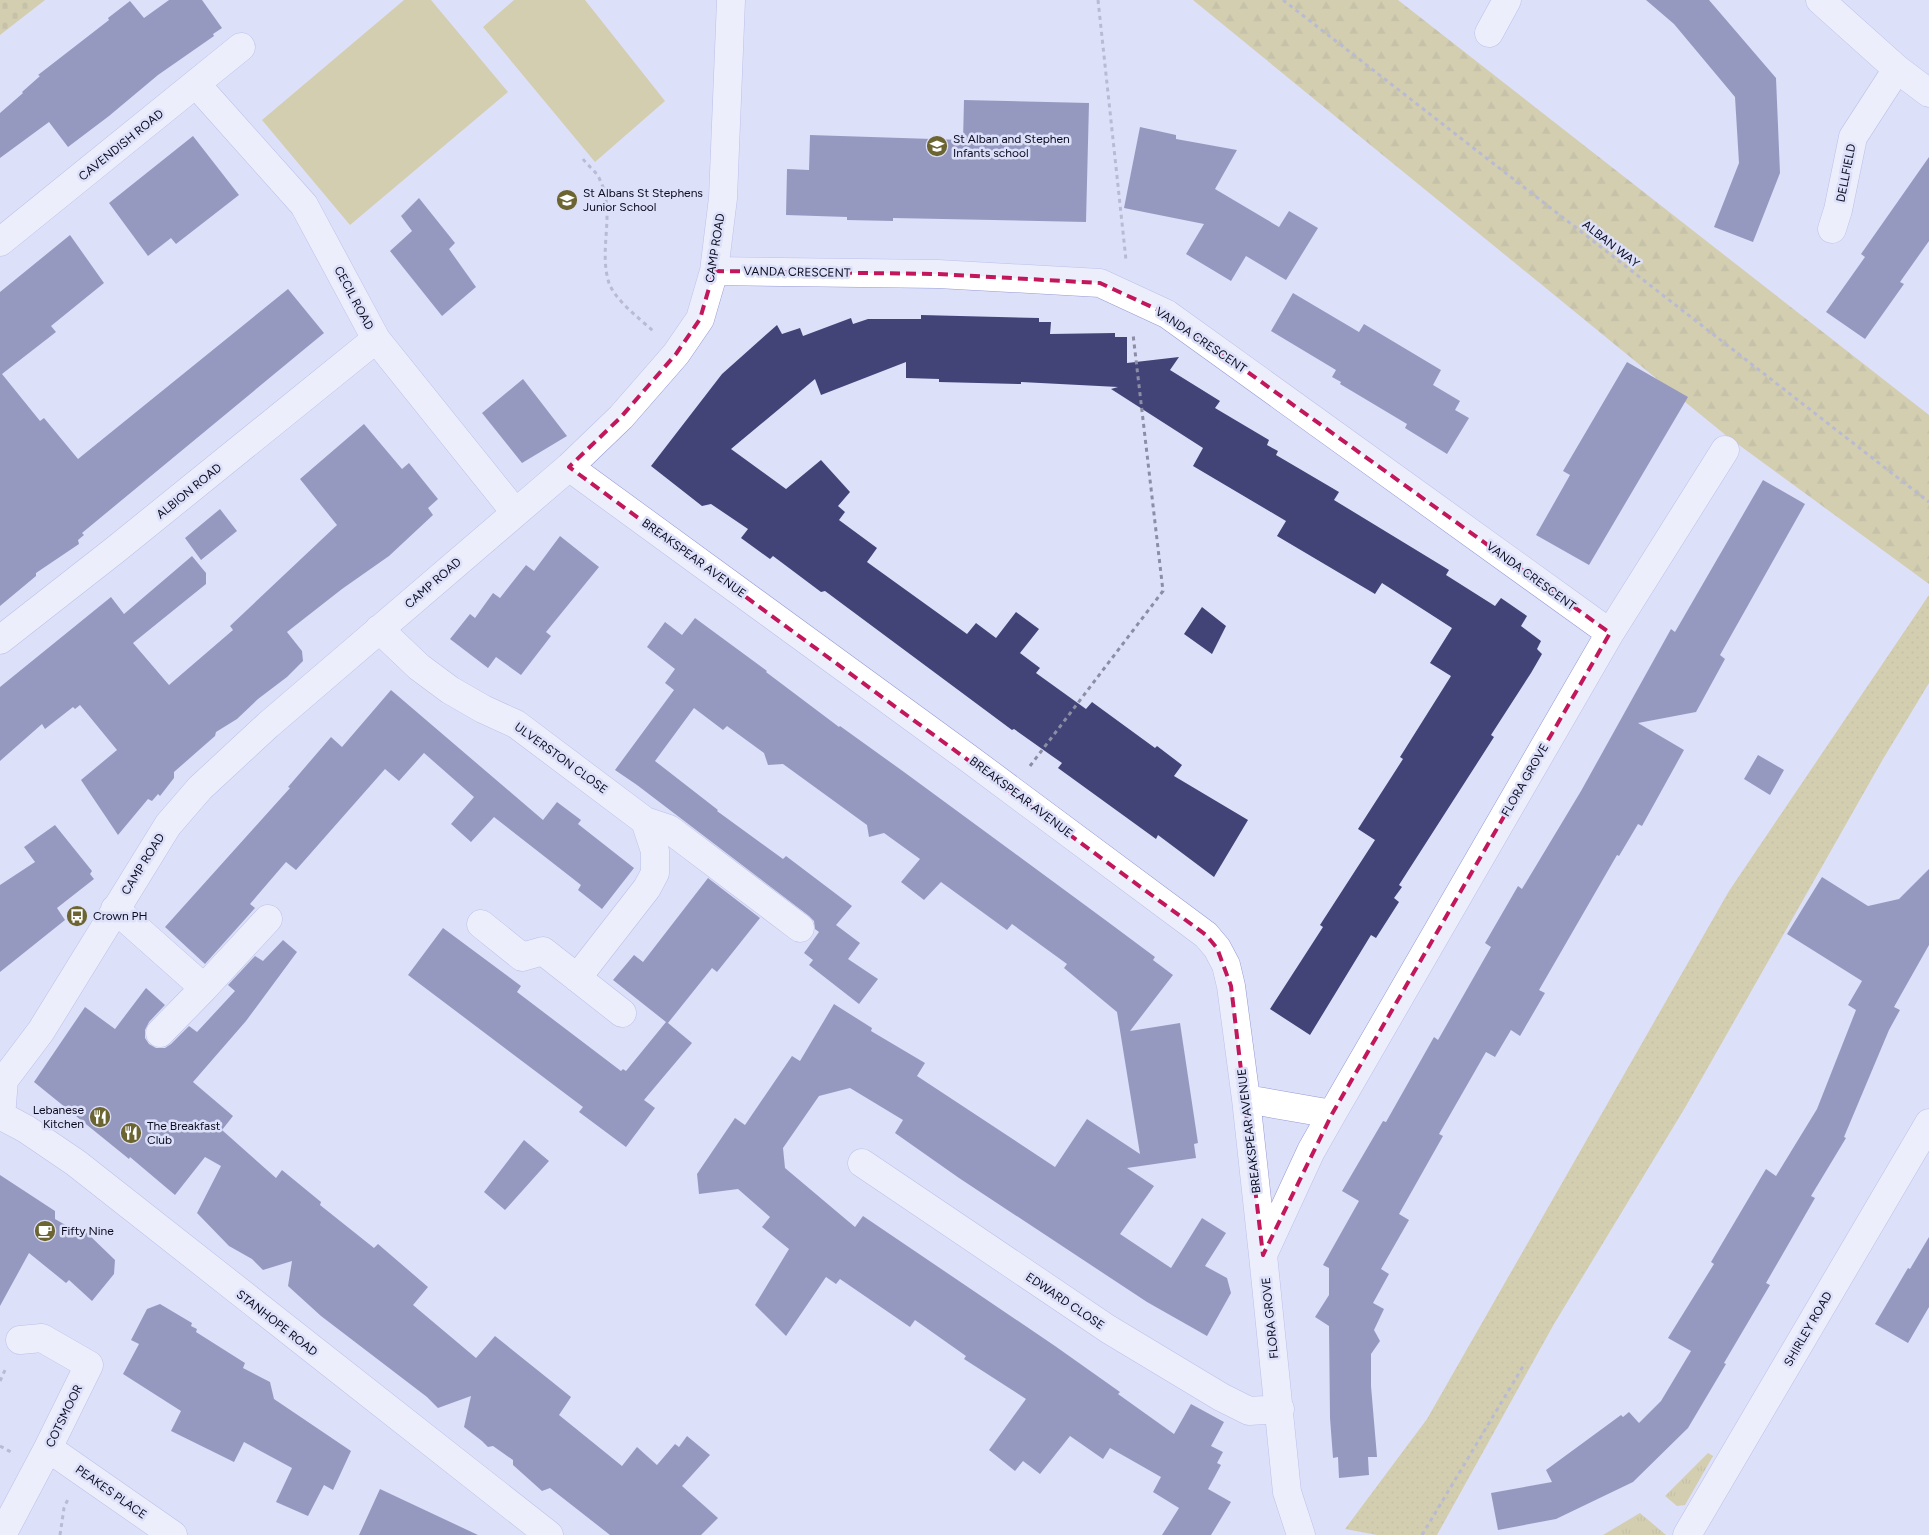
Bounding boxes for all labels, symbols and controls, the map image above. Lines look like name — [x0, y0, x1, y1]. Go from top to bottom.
street label: CAVENDISH ROAD — [76, 107, 166, 183]
place label: St Alban and Stephen Infants school — [953, 132, 1070, 160]
school or university icon: St Alban and Stephen Infants school — [925, 134, 949, 158]
street label: DELLFIELD — [1833, 143, 1859, 203]
place label: St Albans St Stephens Junior School — [583, 186, 703, 214]
school or university icon: St Albans St Stephens Junior School — [555, 188, 579, 212]
street label: CAMP ROAD — [703, 212, 727, 284]
street label: ALBAN WAY — [1580, 217, 1643, 271]
street label: CECIL ROAD — [331, 264, 377, 332]
street label: VANDA CRESCENT — [743, 264, 851, 280]
street label: VANDA CRESCENT — [1153, 304, 1250, 376]
street label: ALBION ROAD — [154, 460, 224, 522]
street label: BREAKSPEAR AVENUE — [639, 516, 749, 600]
street label: VANDA CRESCENT — [1484, 539, 1579, 613]
street label: CAMP ROAD — [402, 555, 464, 611]
street label: ULVERSTON CLOSE — [512, 720, 610, 796]
street label: FLORA GROVE — [1499, 741, 1551, 819]
street label: BREAKSPEAR AVENUE — [967, 754, 1075, 840]
street label: CAMP ROAD — [119, 831, 167, 897]
bus stop icon: Crown PH — [65, 904, 89, 928]
place label: Crown PH — [93, 909, 148, 923]
street label: BREAKSPEAR AVENUE — [1234, 1068, 1264, 1194]
place label: Lebanese Kitchen — [33, 1103, 84, 1131]
restaurant icon: Lebanese Kitchen — [88, 1105, 112, 1129]
place label: The Breakfast Club — [147, 1119, 221, 1147]
restaurant icon: The Breakfast Club — [119, 1121, 143, 1145]
cafe icon: Fifty Nine — [33, 1219, 57, 1243]
place label: Fifty Nine — [61, 1224, 114, 1238]
street label: EDWARD CLOSE — [1023, 1270, 1107, 1332]
street label: FLORA GROVE — [1259, 1277, 1281, 1359]
street label: STANHOPE ROAD — [234, 1287, 320, 1359]
street label: SHIRLEY ROAD — [1781, 1289, 1835, 1369]
street label: COTSMOOR — [43, 1382, 85, 1450]
street label: PEAKES PLACE — [73, 1462, 149, 1522]

